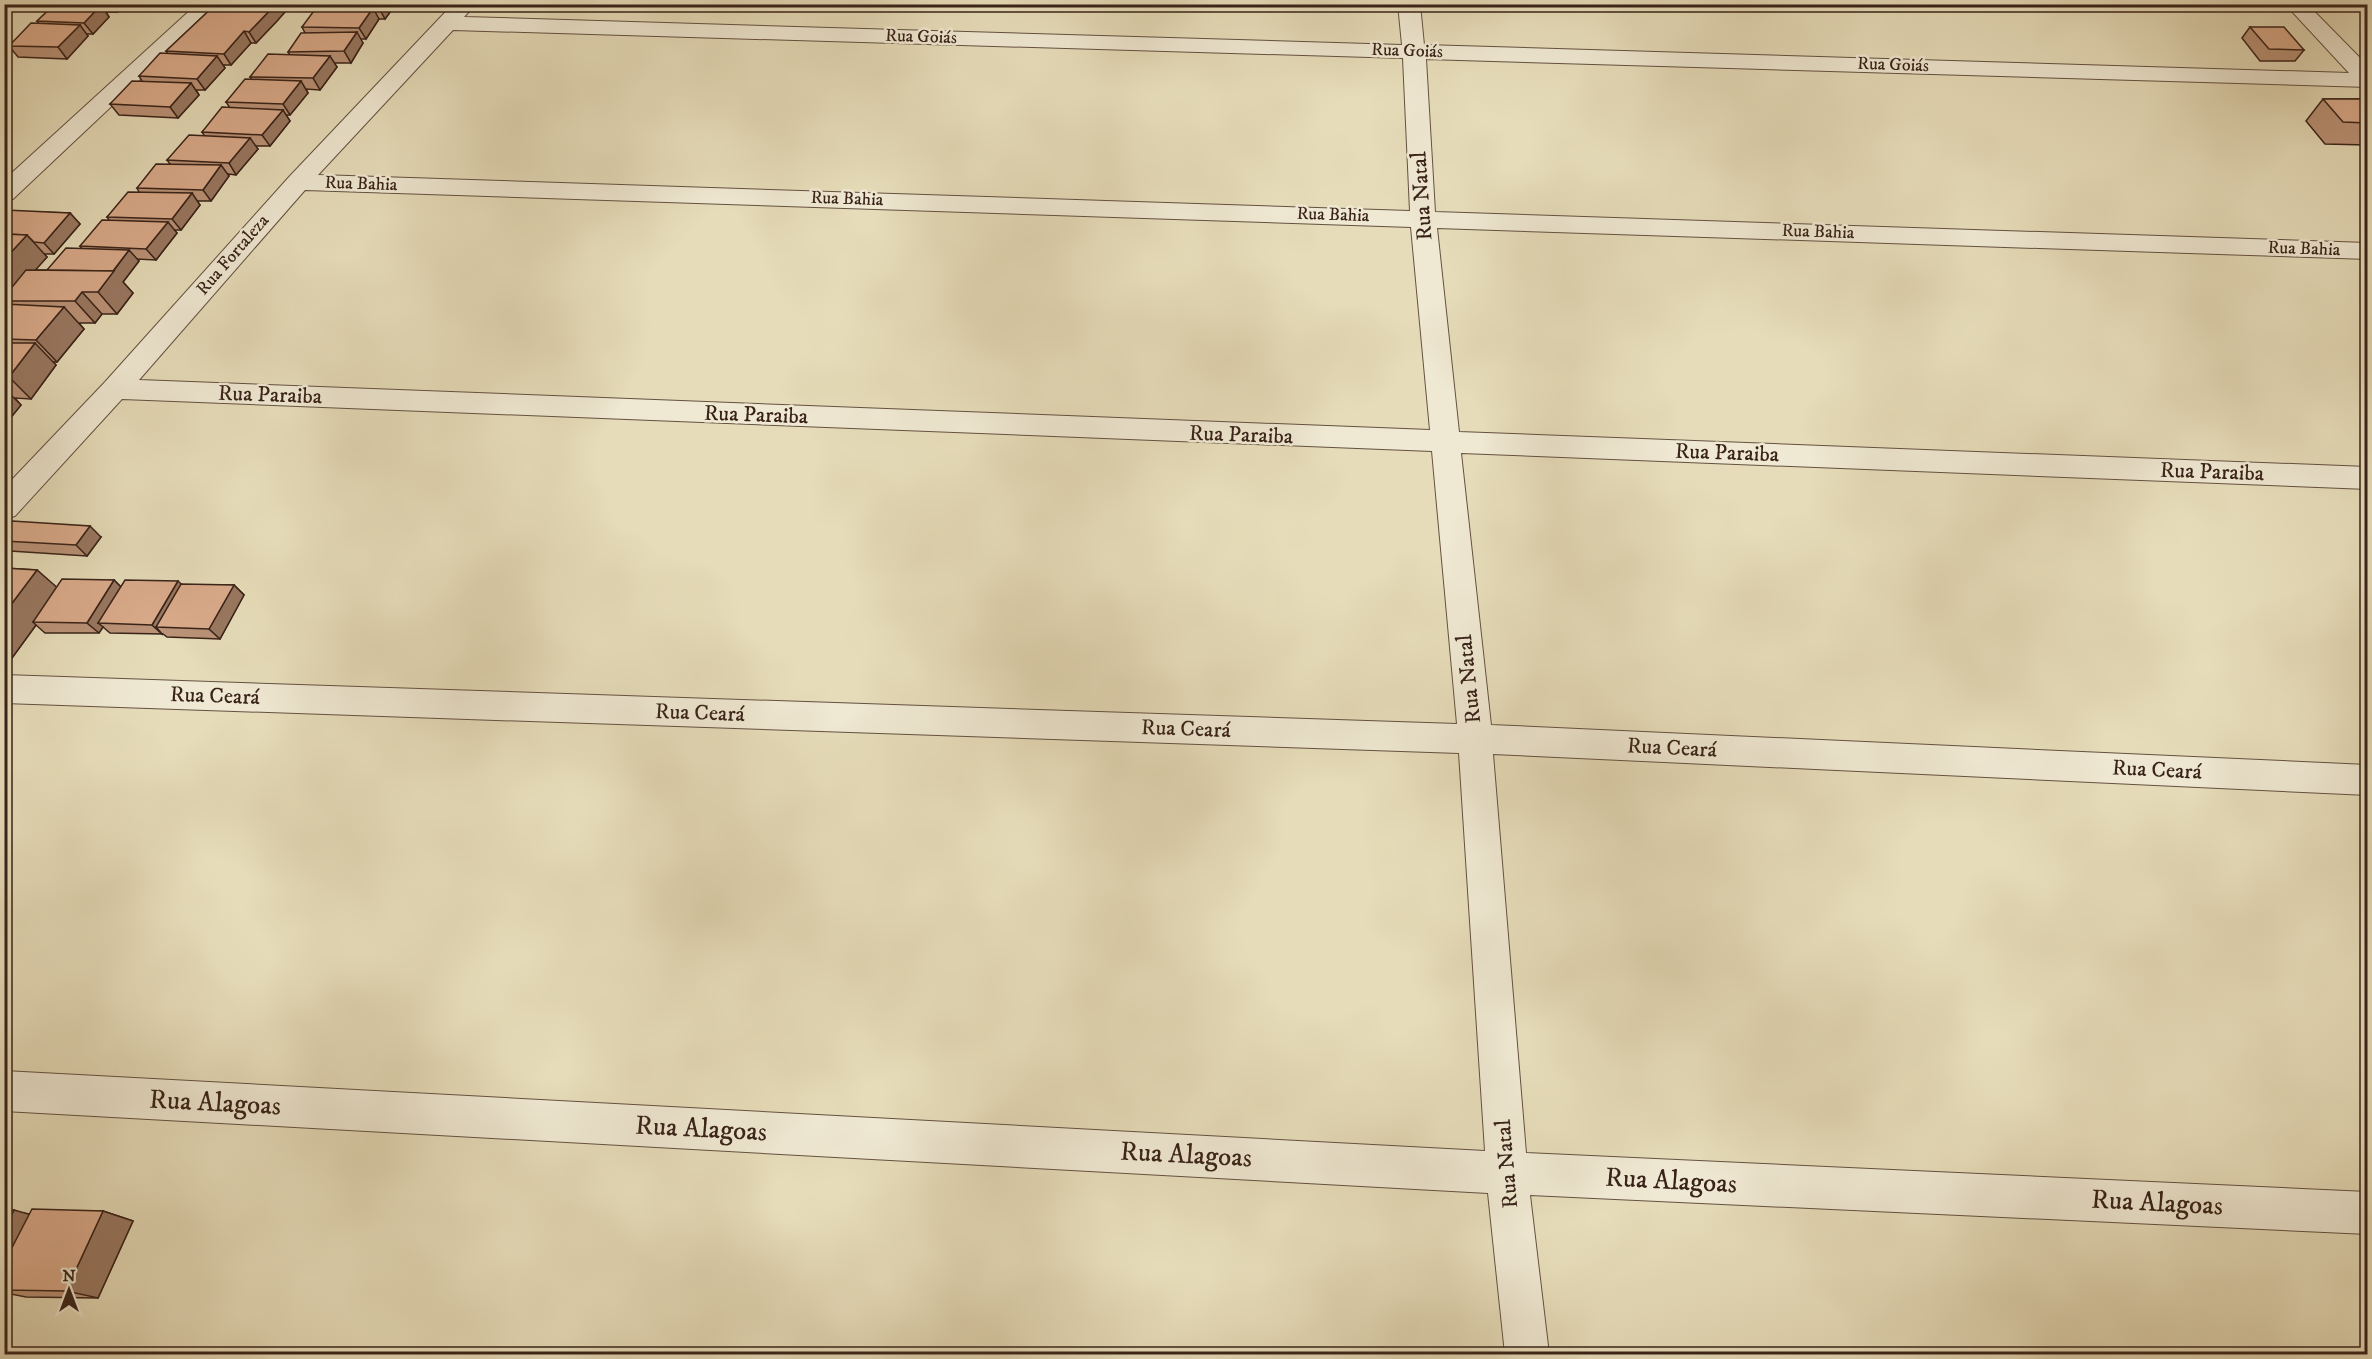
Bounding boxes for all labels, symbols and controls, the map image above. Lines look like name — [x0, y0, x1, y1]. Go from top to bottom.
street label: Rua Goiás — [885, 25, 957, 49]
street label: Rua Goiás — [1371, 39, 1443, 63]
street label: Rua Goiás — [1857, 53, 1929, 77]
street label: Rua Natal — [1405, 150, 1439, 241]
street label: Rua Bahia — [324, 172, 398, 196]
street label: Rua Bahia — [810, 187, 884, 211]
street label: Rua Bahia — [1296, 203, 1370, 227]
street label: Rua Fortaleza — [192, 210, 274, 300]
street label: Rua Bahia — [1781, 220, 1855, 244]
street label: Rua Bahia — [2267, 237, 2341, 261]
street label: Rua Paraiba — [217, 380, 323, 410]
street label: Rua Paraiba — [703, 400, 809, 430]
street label: Rua Paraiba — [1188, 420, 1294, 450]
street label: Rua Paraiba — [1674, 438, 1780, 468]
street label: Rua Paraiba — [2159, 457, 2265, 487]
street label: Rua Natal — [1451, 633, 1487, 725]
street label: Rua Ceará — [170, 681, 261, 711]
street label: Rua Ceará — [655, 698, 746, 728]
street label: Rua Ceará — [1141, 714, 1232, 744]
street label: Rua Ceará — [1626, 732, 1718, 764]
street label: Rua Ceará — [2111, 754, 2203, 786]
street label: Rua Alagoas — [148, 1083, 282, 1123]
street label: Rua Alagoas — [634, 1109, 768, 1149]
street label: Rua Natal — [1490, 1118, 1524, 1210]
street label: Rua Alagoas — [1119, 1135, 1253, 1175]
street label: Rua Alagoas — [1604, 1161, 1738, 1201]
street label: Rua Alagoas — [2090, 1183, 2224, 1223]
north arrow — [39, 1260, 99, 1320]
text: N — [62, 1266, 76, 1286]

